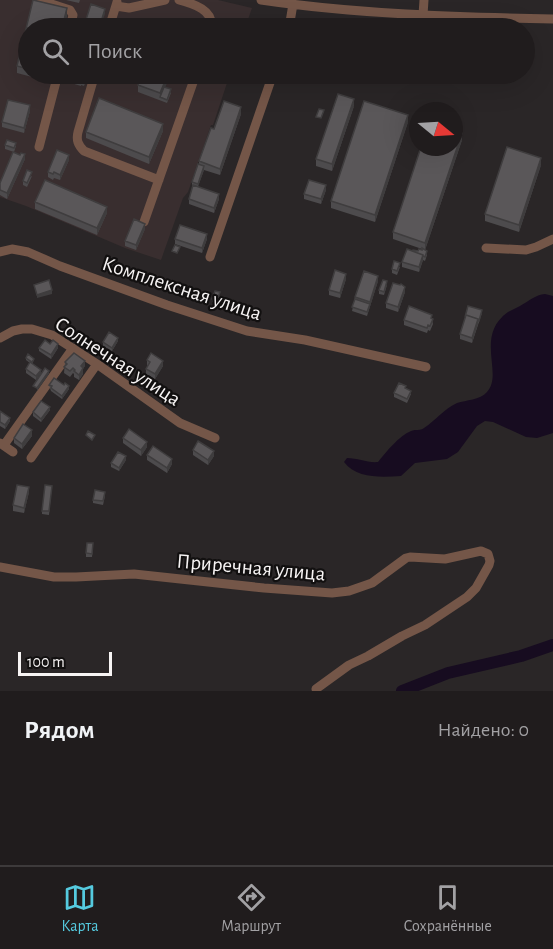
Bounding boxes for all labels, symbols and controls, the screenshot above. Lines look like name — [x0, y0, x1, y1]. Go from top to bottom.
search box — [18, 18, 535, 84]
icon: search — [39, 35, 72, 68]
text: Поиск — [87, 40, 142, 62]
north arrow — [409, 102, 463, 156]
street label: Комплексная улица — [100, 253, 265, 324]
street label: Солнечная улица — [51, 313, 185, 410]
street label: Приречная улица — [176, 551, 327, 584]
scale bar — [18, 649, 112, 676]
text: 100 m — [27, 654, 65, 670]
text: Рядом — [24, 717, 95, 743]
text: Найдено: 0 — [438, 720, 529, 740]
tab: Карта — [61, 881, 99, 936]
tab: Маршрут — [221, 881, 281, 936]
tab: Сохранённые — [403, 881, 492, 936]

